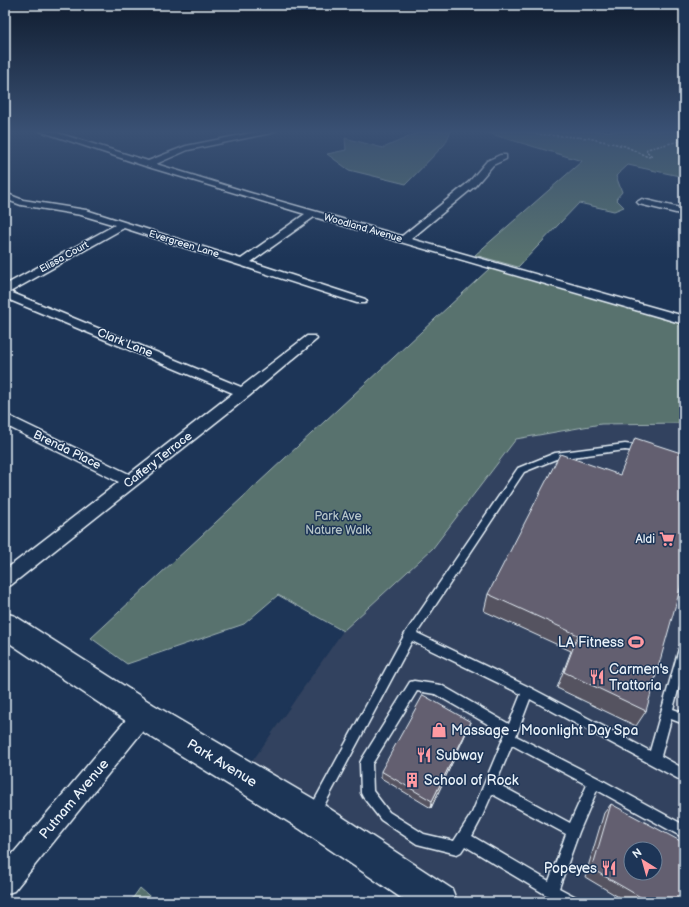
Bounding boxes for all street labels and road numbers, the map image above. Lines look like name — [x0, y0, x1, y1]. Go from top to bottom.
street label: Woodland Avenue — [322, 211, 404, 245]
street label: Evergreen Lane — [147, 228, 221, 260]
street label: Elissa Court — [37, 239, 91, 275]
street label: Clark Lane — [95, 325, 155, 361]
street label: Brenda Place — [31, 427, 103, 473]
street label: Caffery Terrace — [121, 429, 195, 491]
street label: Park Avenue — [184, 735, 260, 791]
street label: Putnam Avenue — [36, 756, 112, 842]

